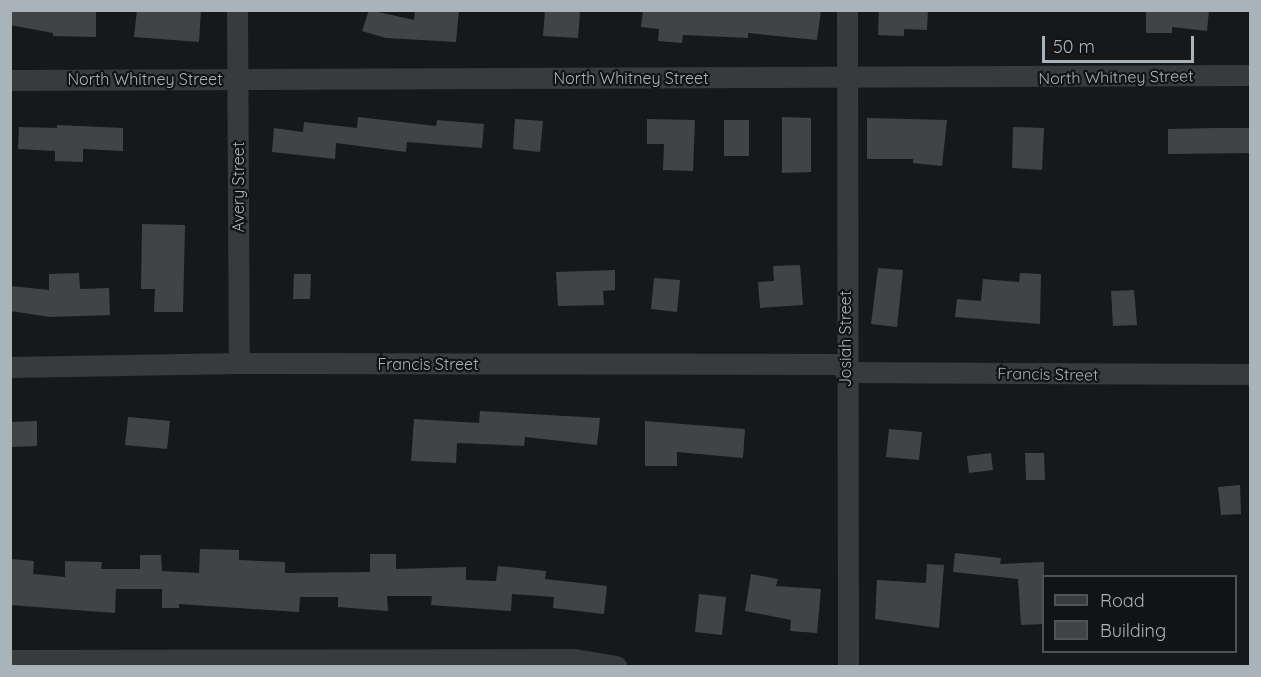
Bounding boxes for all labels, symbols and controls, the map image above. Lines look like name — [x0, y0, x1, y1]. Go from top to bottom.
scale bar — [1045, 24, 1196, 62]
text: 50 m — [1053, 35, 1095, 58]
street label: North Whitney Street — [1038, 66, 1194, 88]
street label: North Whitney Street — [553, 68, 709, 88]
street label: North Whitney Street — [67, 69, 223, 89]
street label: Avery Street — [228, 142, 248, 232]
street label: Josiah Street — [835, 291, 855, 387]
street label: Francis Street — [377, 354, 479, 374]
street label: Francis Street — [997, 364, 1099, 384]
legend — [1042, 575, 1237, 653]
text: Road — [1100, 589, 1145, 612]
text: Building — [1100, 619, 1166, 642]

